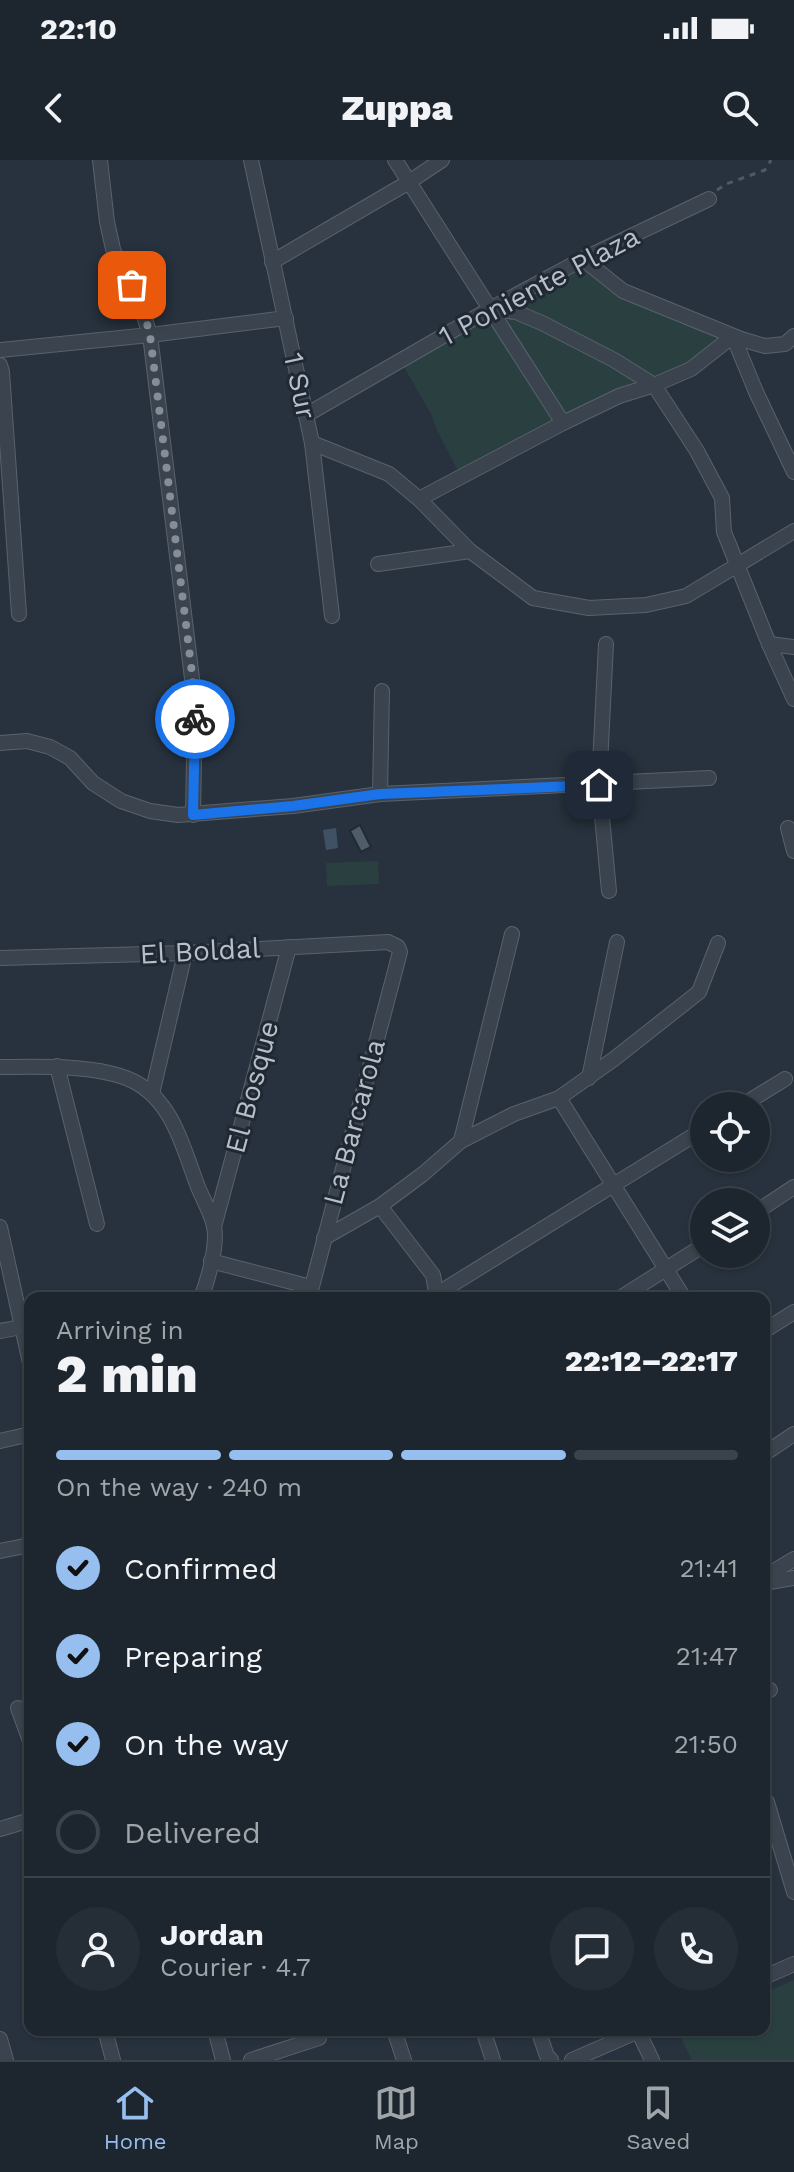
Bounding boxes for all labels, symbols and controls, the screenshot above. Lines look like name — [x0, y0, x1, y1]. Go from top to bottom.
text: 22:10 — [40, 11, 117, 46]
icon: back — [32, 86, 76, 130]
icon: search — [718, 86, 762, 130]
text: Zuppa — [342, 87, 453, 129]
street label: 1 Poniente Plaza — [433, 219, 645, 353]
pin — [98, 251, 166, 319]
icon: bag — [110, 263, 154, 307]
street label: 1 Sur — [277, 350, 323, 422]
courier — [155, 679, 235, 759]
icon: bike — [173, 697, 217, 741]
pin — [565, 751, 633, 819]
icon: home — [577, 763, 621, 807]
street label: El Boldal — [139, 931, 262, 971]
street label: El Bosque — [218, 1017, 286, 1157]
street label: La Barcarola — [316, 1035, 392, 1209]
map controls — [690, 1092, 770, 1268]
button: locate — [690, 1092, 770, 1172]
button: layers — [690, 1188, 770, 1268]
text: Arriving in — [56, 1315, 184, 1345]
text: 22:12–22:17 — [565, 1343, 738, 1378]
text: 2 min — [56, 1344, 198, 1405]
text: On the way · 240 m — [56, 1472, 302, 1502]
icon: check — [56, 1546, 100, 1590]
text: Confirmed — [124, 1551, 278, 1586]
text: 21:41 — [679, 1553, 738, 1583]
icon: check — [56, 1634, 100, 1678]
text: Preparing — [124, 1639, 262, 1674]
text: 21:47 — [676, 1641, 738, 1671]
icon: check — [56, 1722, 100, 1766]
text: On the way — [124, 1727, 289, 1762]
text: 21:50 — [674, 1729, 738, 1759]
text: Delivered — [124, 1815, 261, 1850]
button: person — [56, 1907, 140, 1991]
button: chat — [550, 1907, 634, 1991]
button: phone — [654, 1907, 738, 1991]
text: Jordan — [160, 1917, 264, 1952]
text: Courier · 4.7 — [160, 1952, 310, 1982]
tab: Home — [104, 2081, 167, 2154]
tab: Map — [374, 2081, 419, 2154]
tab: Saved — [626, 2081, 690, 2154]

